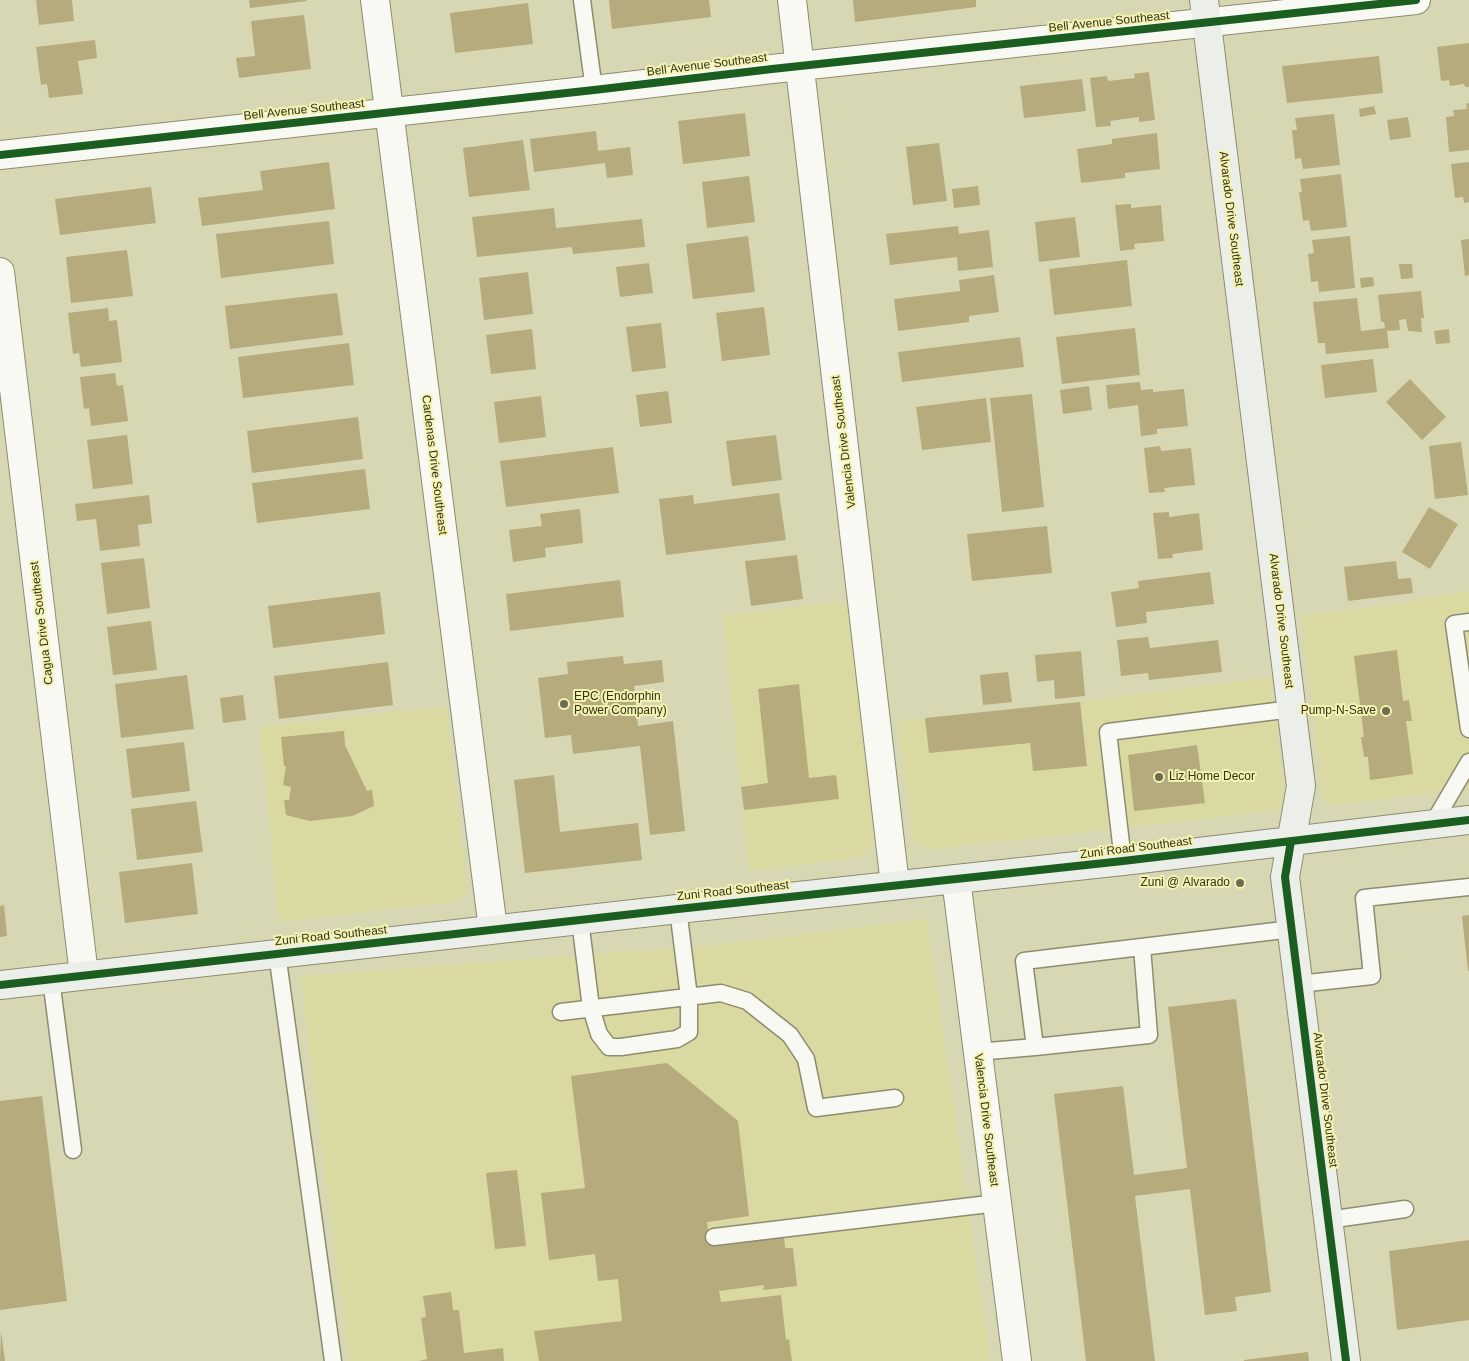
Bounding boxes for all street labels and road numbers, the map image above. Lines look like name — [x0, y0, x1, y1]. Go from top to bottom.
street label: Bell Avenue Southeast — [1048, 9, 1170, 35]
street label: Bell Avenue Southeast — [646, 50, 768, 80]
street label: Bell Avenue Southeast — [243, 97, 365, 123]
street label: Alvarado Drive Southeast — [1216, 151, 1246, 287]
street label: Valencia Drive Southeast — [829, 375, 859, 509]
street label: Cardenas Drive Southeast — [418, 394, 450, 536]
street label: Alvarado Drive Southeast — [1266, 553, 1296, 689]
street label: Cagua Drive Southeast — [27, 561, 57, 685]
street label: Zuni Road Southeast — [1079, 834, 1193, 862]
street label: Zuni Road Southeast — [676, 878, 790, 904]
street label: Zuni Road Southeast — [274, 923, 388, 949]
street label: Alvarado Drive Southeast — [1310, 1032, 1340, 1168]
street label: Valencia Drive Southeast — [971, 1053, 1001, 1187]

